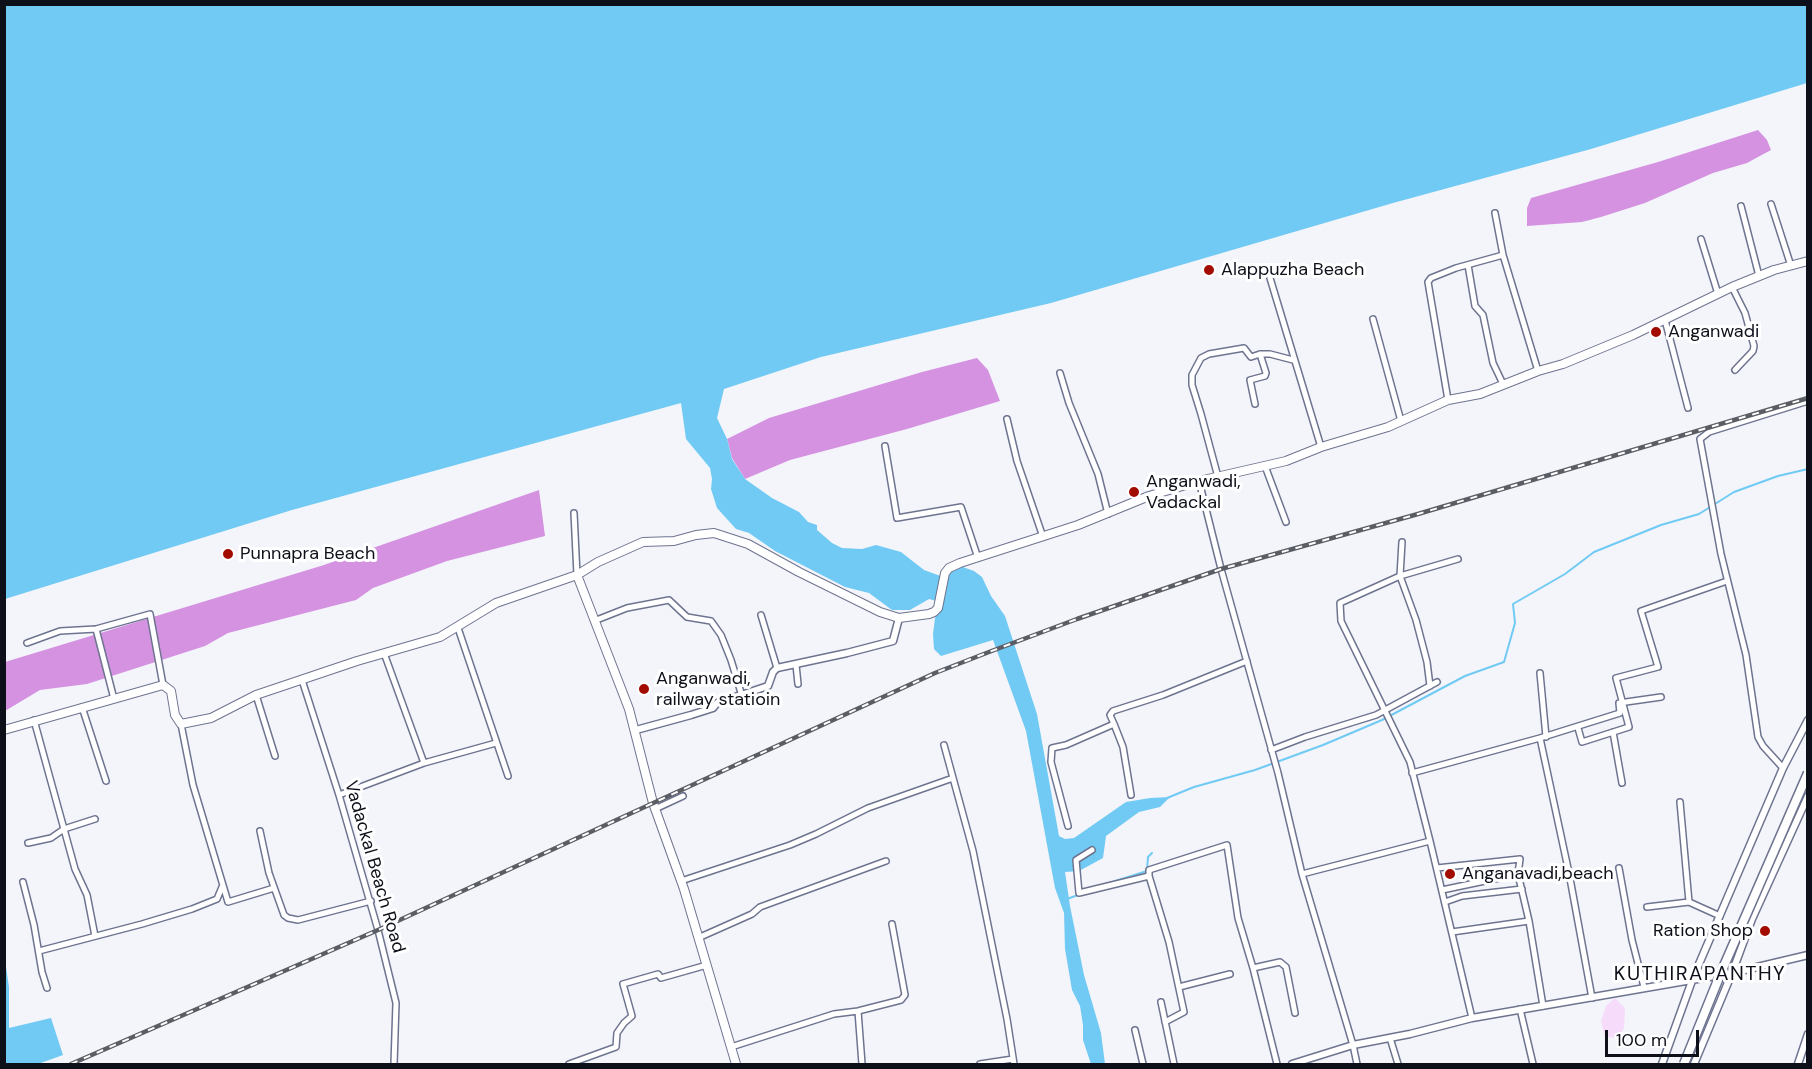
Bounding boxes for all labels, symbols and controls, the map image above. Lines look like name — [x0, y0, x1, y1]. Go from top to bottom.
place label: Alappuzha Beach — [1221, 259, 1364, 281]
marker: Alappuzha Beach — [1202, 263, 1216, 277]
place label: Anganwadi — [1668, 321, 1759, 343]
marker: Anganwadi — [1649, 325, 1663, 339]
place label: Anganwadi, Vadackal — [1146, 471, 1241, 514]
marker: Anganwadi, Vadackal — [1127, 485, 1141, 499]
place label: Punnapra Beach — [240, 543, 375, 565]
marker: Punnapra Beach — [221, 547, 235, 561]
place label: Anganwadi, railway statioin — [656, 668, 780, 710]
marker: Anganwadi, railway statioin — [637, 682, 651, 696]
street label: Vadackal Beach Road — [339, 778, 409, 956]
place label: Anganavadi,beach — [1462, 863, 1614, 885]
marker: Anganavadi,beach — [1443, 867, 1457, 881]
place label: Ration Shop — [1653, 920, 1753, 942]
marker: Ration Shop — [1758, 924, 1772, 938]
district label: KUTHIRAPANTHY — [1614, 963, 1786, 987]
scale bar — [1608, 1018, 1702, 1056]
text: 100 m — [1616, 1028, 1667, 1052]

